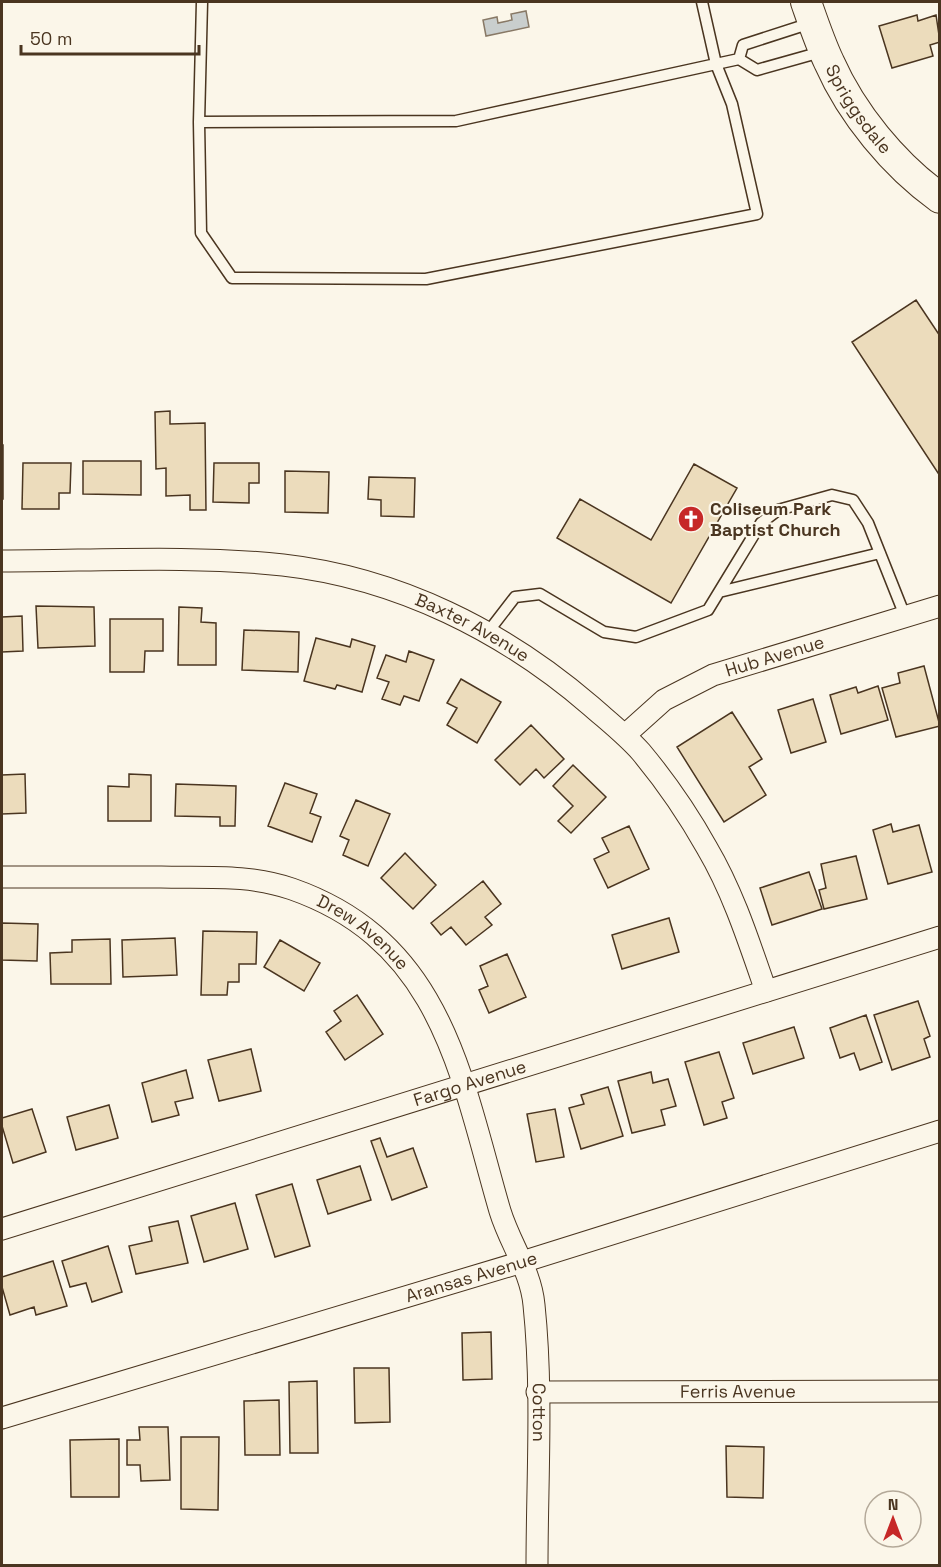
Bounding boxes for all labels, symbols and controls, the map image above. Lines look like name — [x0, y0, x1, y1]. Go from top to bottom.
scale bar — [21, 18, 200, 56]
text: 50 m — [30, 27, 72, 50]
street label: Spriggsdale — [821, 60, 897, 159]
place label: Coliseum Park Baptist Church — [710, 497, 841, 541]
church icon: Coliseum Park Baptist Church — [676, 504, 706, 534]
street label: Baxter Avenue — [412, 588, 534, 667]
street label: Hub Avenue — [722, 630, 827, 682]
street label: Drew Avenue — [313, 889, 414, 974]
street label: Fargo Avenue — [410, 1054, 529, 1111]
street label: Aransas Avenue — [403, 1246, 540, 1307]
street label: Ferris Avenue — [680, 1379, 796, 1403]
street label: Cotton — [528, 1383, 551, 1442]
north arrow — [863, 1489, 923, 1549]
text: N — [888, 1494, 898, 1515]

